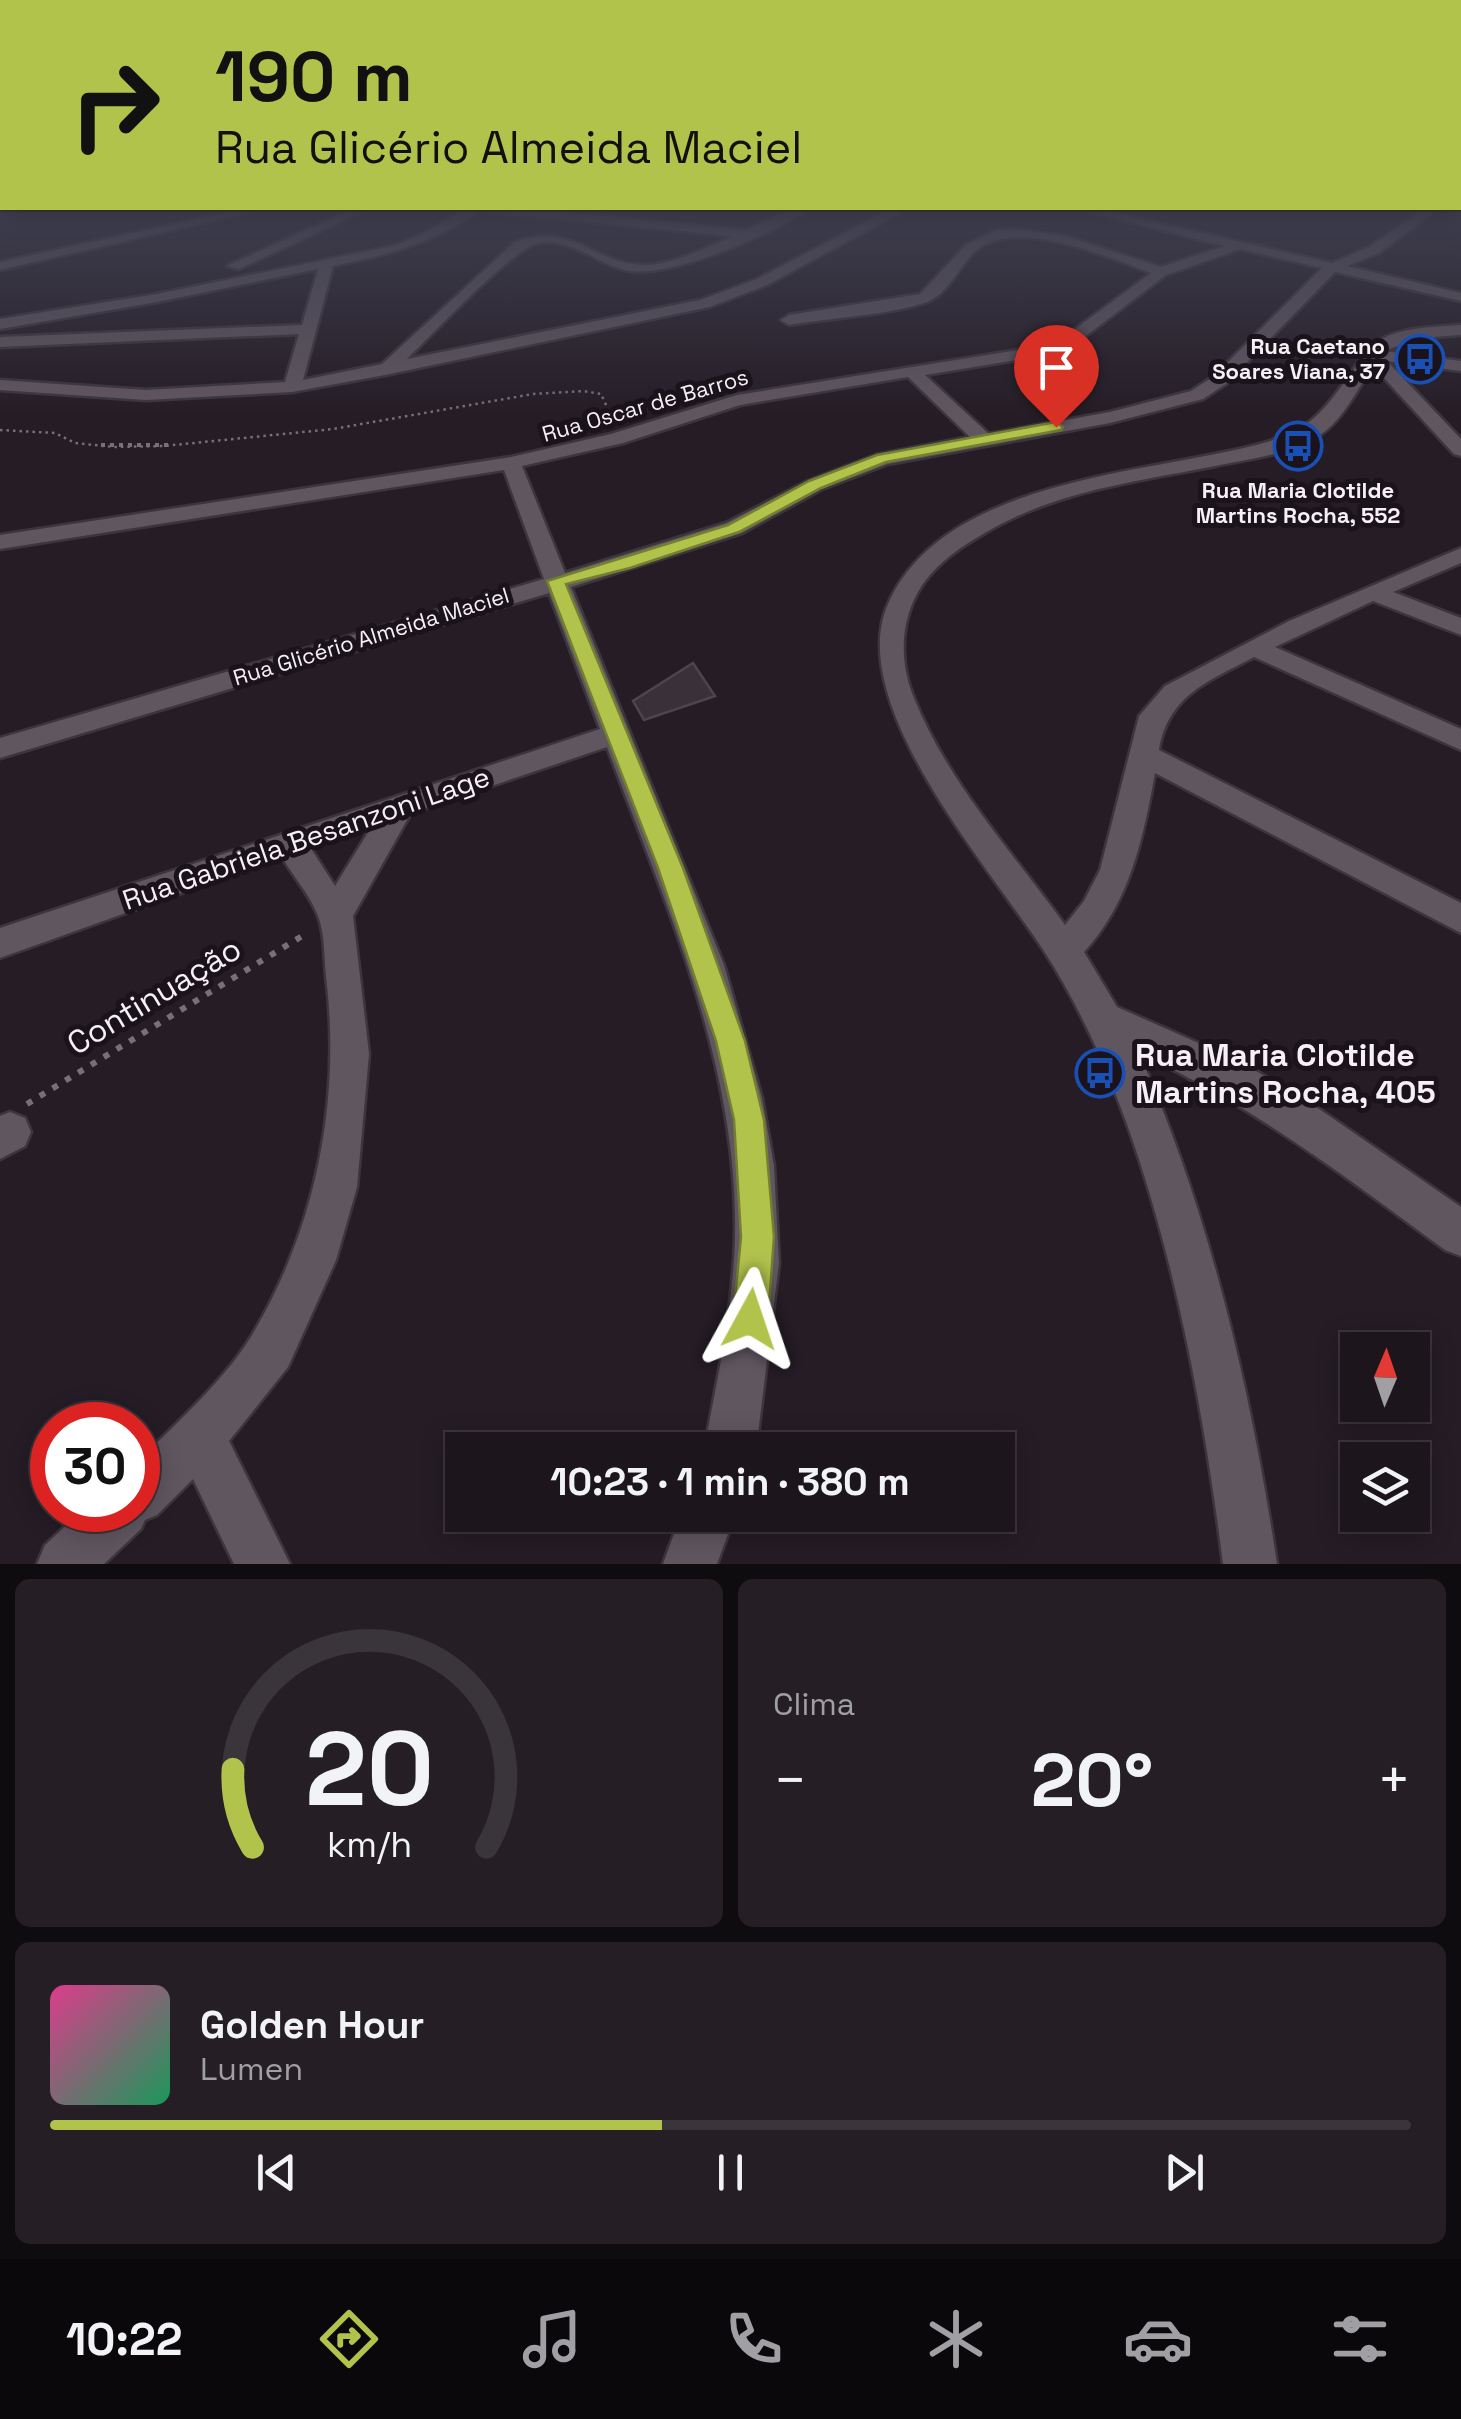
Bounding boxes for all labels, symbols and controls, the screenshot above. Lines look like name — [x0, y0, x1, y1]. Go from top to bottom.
text: 190 m — [215, 32, 413, 121]
icon: right — [50, 40, 180, 170]
text: Rua Glicério Almeida Maciel — [215, 119, 802, 176]
pin — [1014, 325, 1099, 428]
place label: Rua Caetano Soares Viana, 37 — [1212, 332, 1385, 385]
bus stop icon: Rua Caetano Soares Viana, 37 — [1394, 333, 1446, 385]
icon: arrive — [1029, 340, 1084, 395]
street label: Rua Oscar de Barros — [539, 362, 751, 448]
bus stop icon: Rua Maria Clotilde Martins Rocha, 552 — [1272, 420, 1324, 472]
place label: Rua Maria Clotilde Martins Rocha, 552 — [1196, 476, 1400, 529]
street label: Rua Glicério Almeida Maciel — [230, 581, 512, 691]
street label: Rua Gabriela Besanzoni Lage — [118, 758, 494, 918]
street label: Continuação — [60, 928, 248, 1064]
place label: Rua Maria Clotilde Martins Rocha, 405 — [1135, 1035, 1436, 1112]
bus stop icon: Rua Maria Clotilde Martins Rocha, 405 — [1074, 1047, 1126, 1099]
position arrow — [698, 1267, 802, 1371]
north arrow — [1340, 1332, 1430, 1422]
map controls — [1340, 1332, 1430, 1532]
speed limit sign: 30 — [30, 1402, 160, 1532]
button: layers — [1340, 1442, 1430, 1532]
text: 10:23 · 1 min · 380 m — [550, 1458, 910, 1506]
text: Clima — [773, 1684, 855, 1724]
text: 20 — [304, 1703, 434, 1835]
text: 20° — [1031, 1732, 1153, 1828]
text: − — [773, 1745, 807, 1815]
text: + — [1377, 1745, 1411, 1815]
text: km/h — [326, 1822, 412, 1867]
text: Golden Hour — [200, 2001, 424, 2049]
text: Lumen — [200, 2049, 303, 2089]
icon: previous — [249, 2145, 304, 2200]
icon: pause — [703, 2145, 758, 2200]
icon: next — [1157, 2145, 1212, 2200]
icon: directions — [314, 2304, 384, 2374]
icon: music — [517, 2304, 587, 2374]
icon: phone — [719, 2304, 789, 2374]
icon: climate — [921, 2304, 991, 2374]
icon: car — [1123, 2304, 1193, 2374]
icon: filters — [1325, 2304, 1395, 2374]
text: 10:22 — [66, 2311, 182, 2368]

